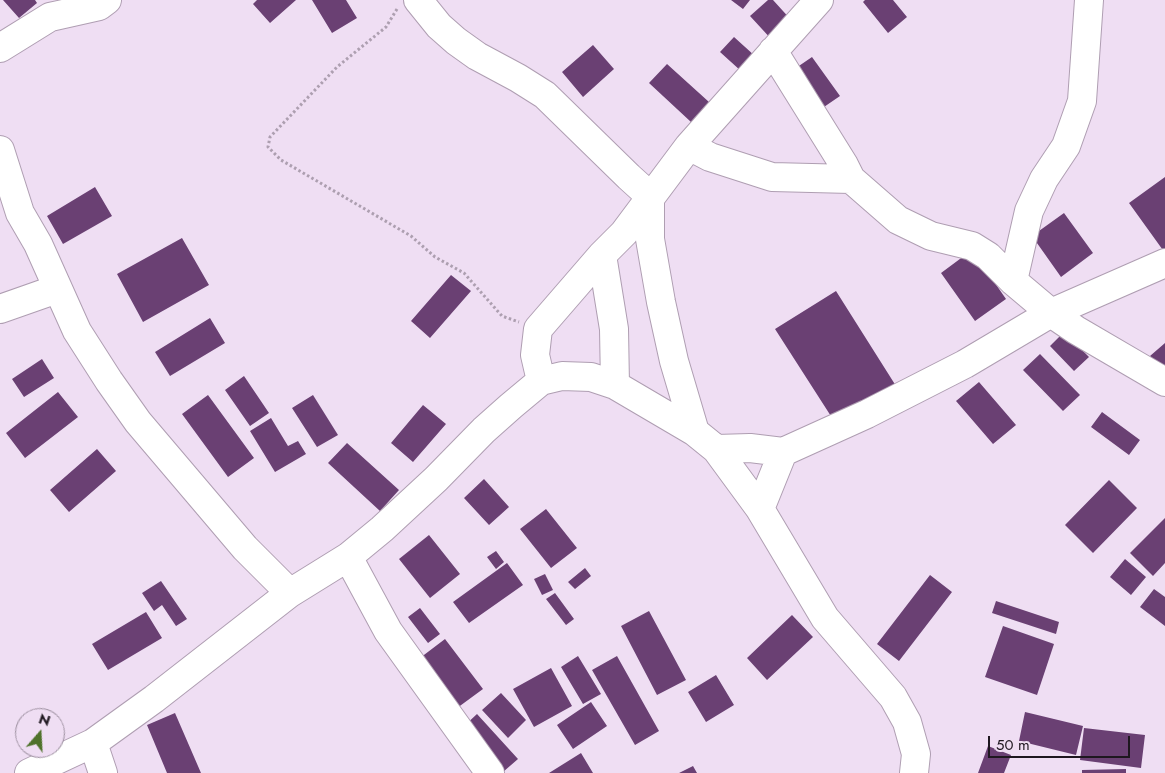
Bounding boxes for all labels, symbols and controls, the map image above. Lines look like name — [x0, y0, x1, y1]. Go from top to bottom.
north arrow — [15, 708, 65, 758]
text: N — [36, 708, 53, 731]
scale bar — [990, 726, 1132, 758]
text: 50 m — [996, 734, 1030, 756]

